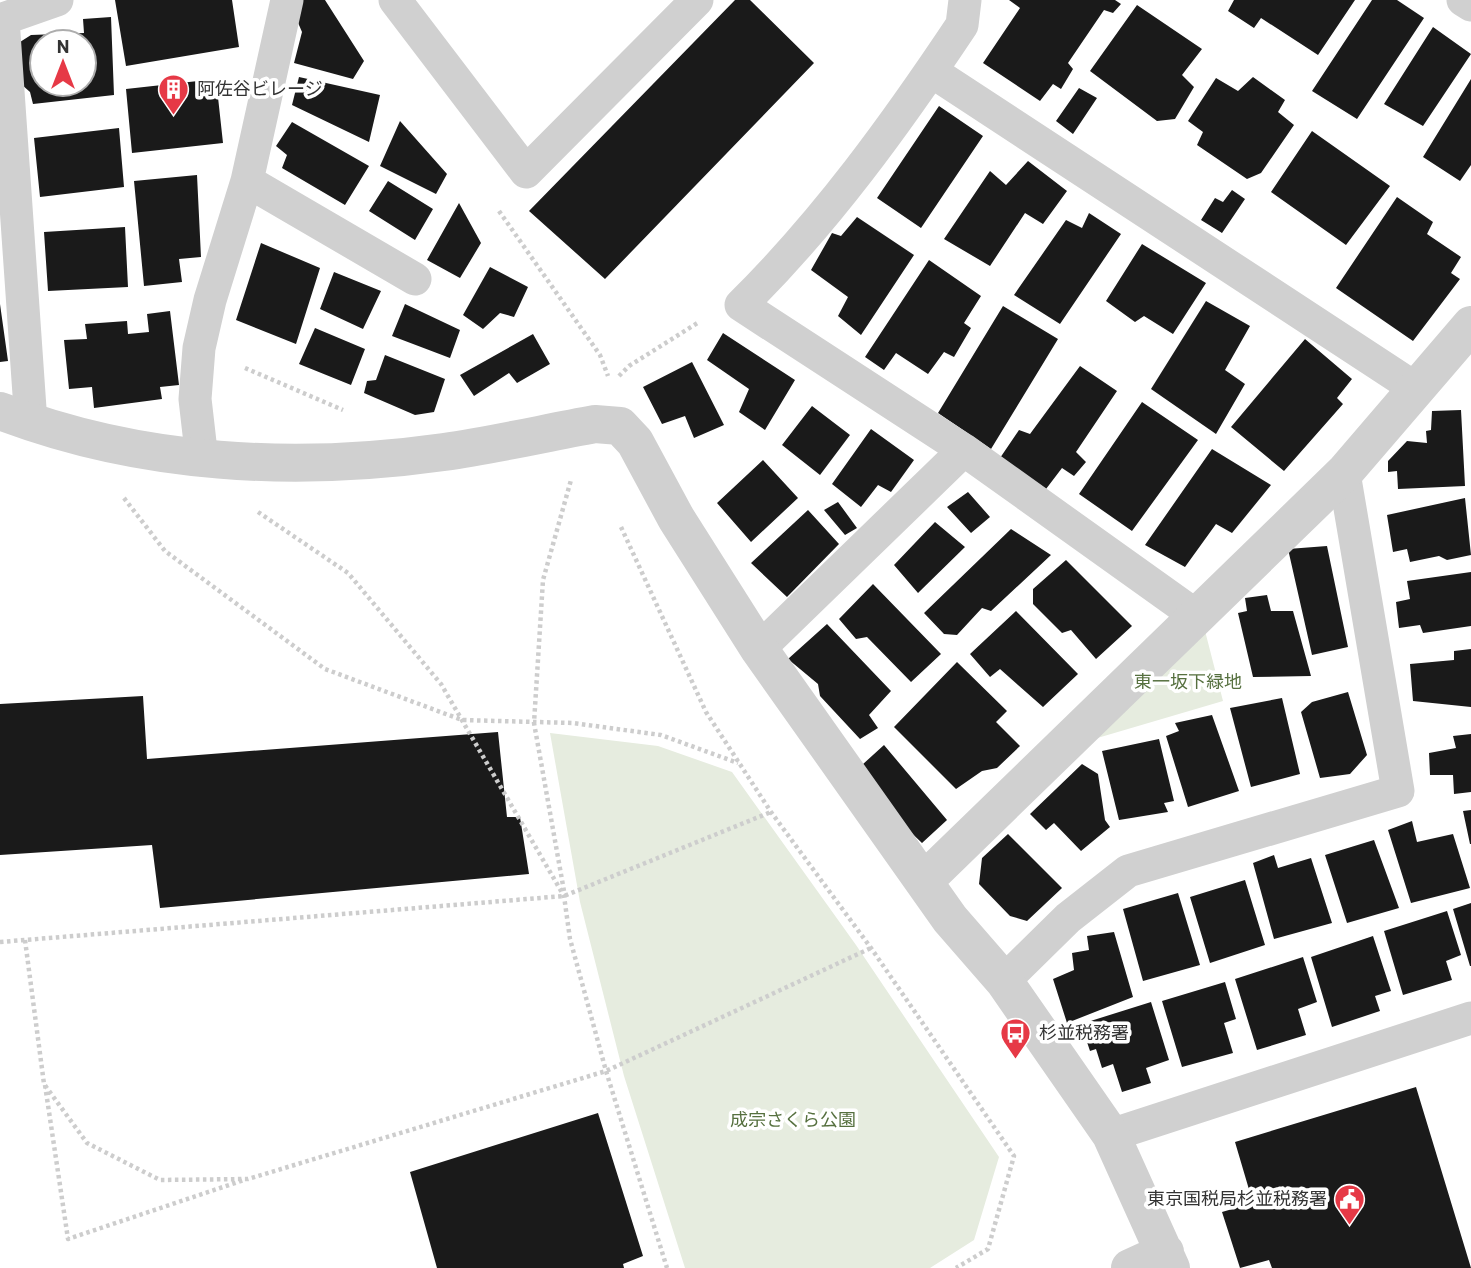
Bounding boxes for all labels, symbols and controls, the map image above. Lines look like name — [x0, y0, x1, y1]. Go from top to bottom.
north arrow — [28, 28, 98, 98]
text: N — [57, 34, 69, 57]
building icon: 阿佐谷ビレージ — [157, 72, 191, 116]
place label: 阿佐谷ビレージ — [197, 77, 323, 99]
park label: 東一坂下緑地 — [1134, 670, 1242, 692]
bus stop icon: 杉並税務署 — [999, 1016, 1033, 1060]
place label: 杉並税務署 — [1039, 1021, 1129, 1043]
park label: 成宗さくら公園 — [730, 1108, 856, 1130]
public building icon: 東京国税局杉並税務署 — [1333, 1182, 1367, 1226]
place label: 東京国税局杉並税務署 — [1147, 1187, 1327, 1209]

